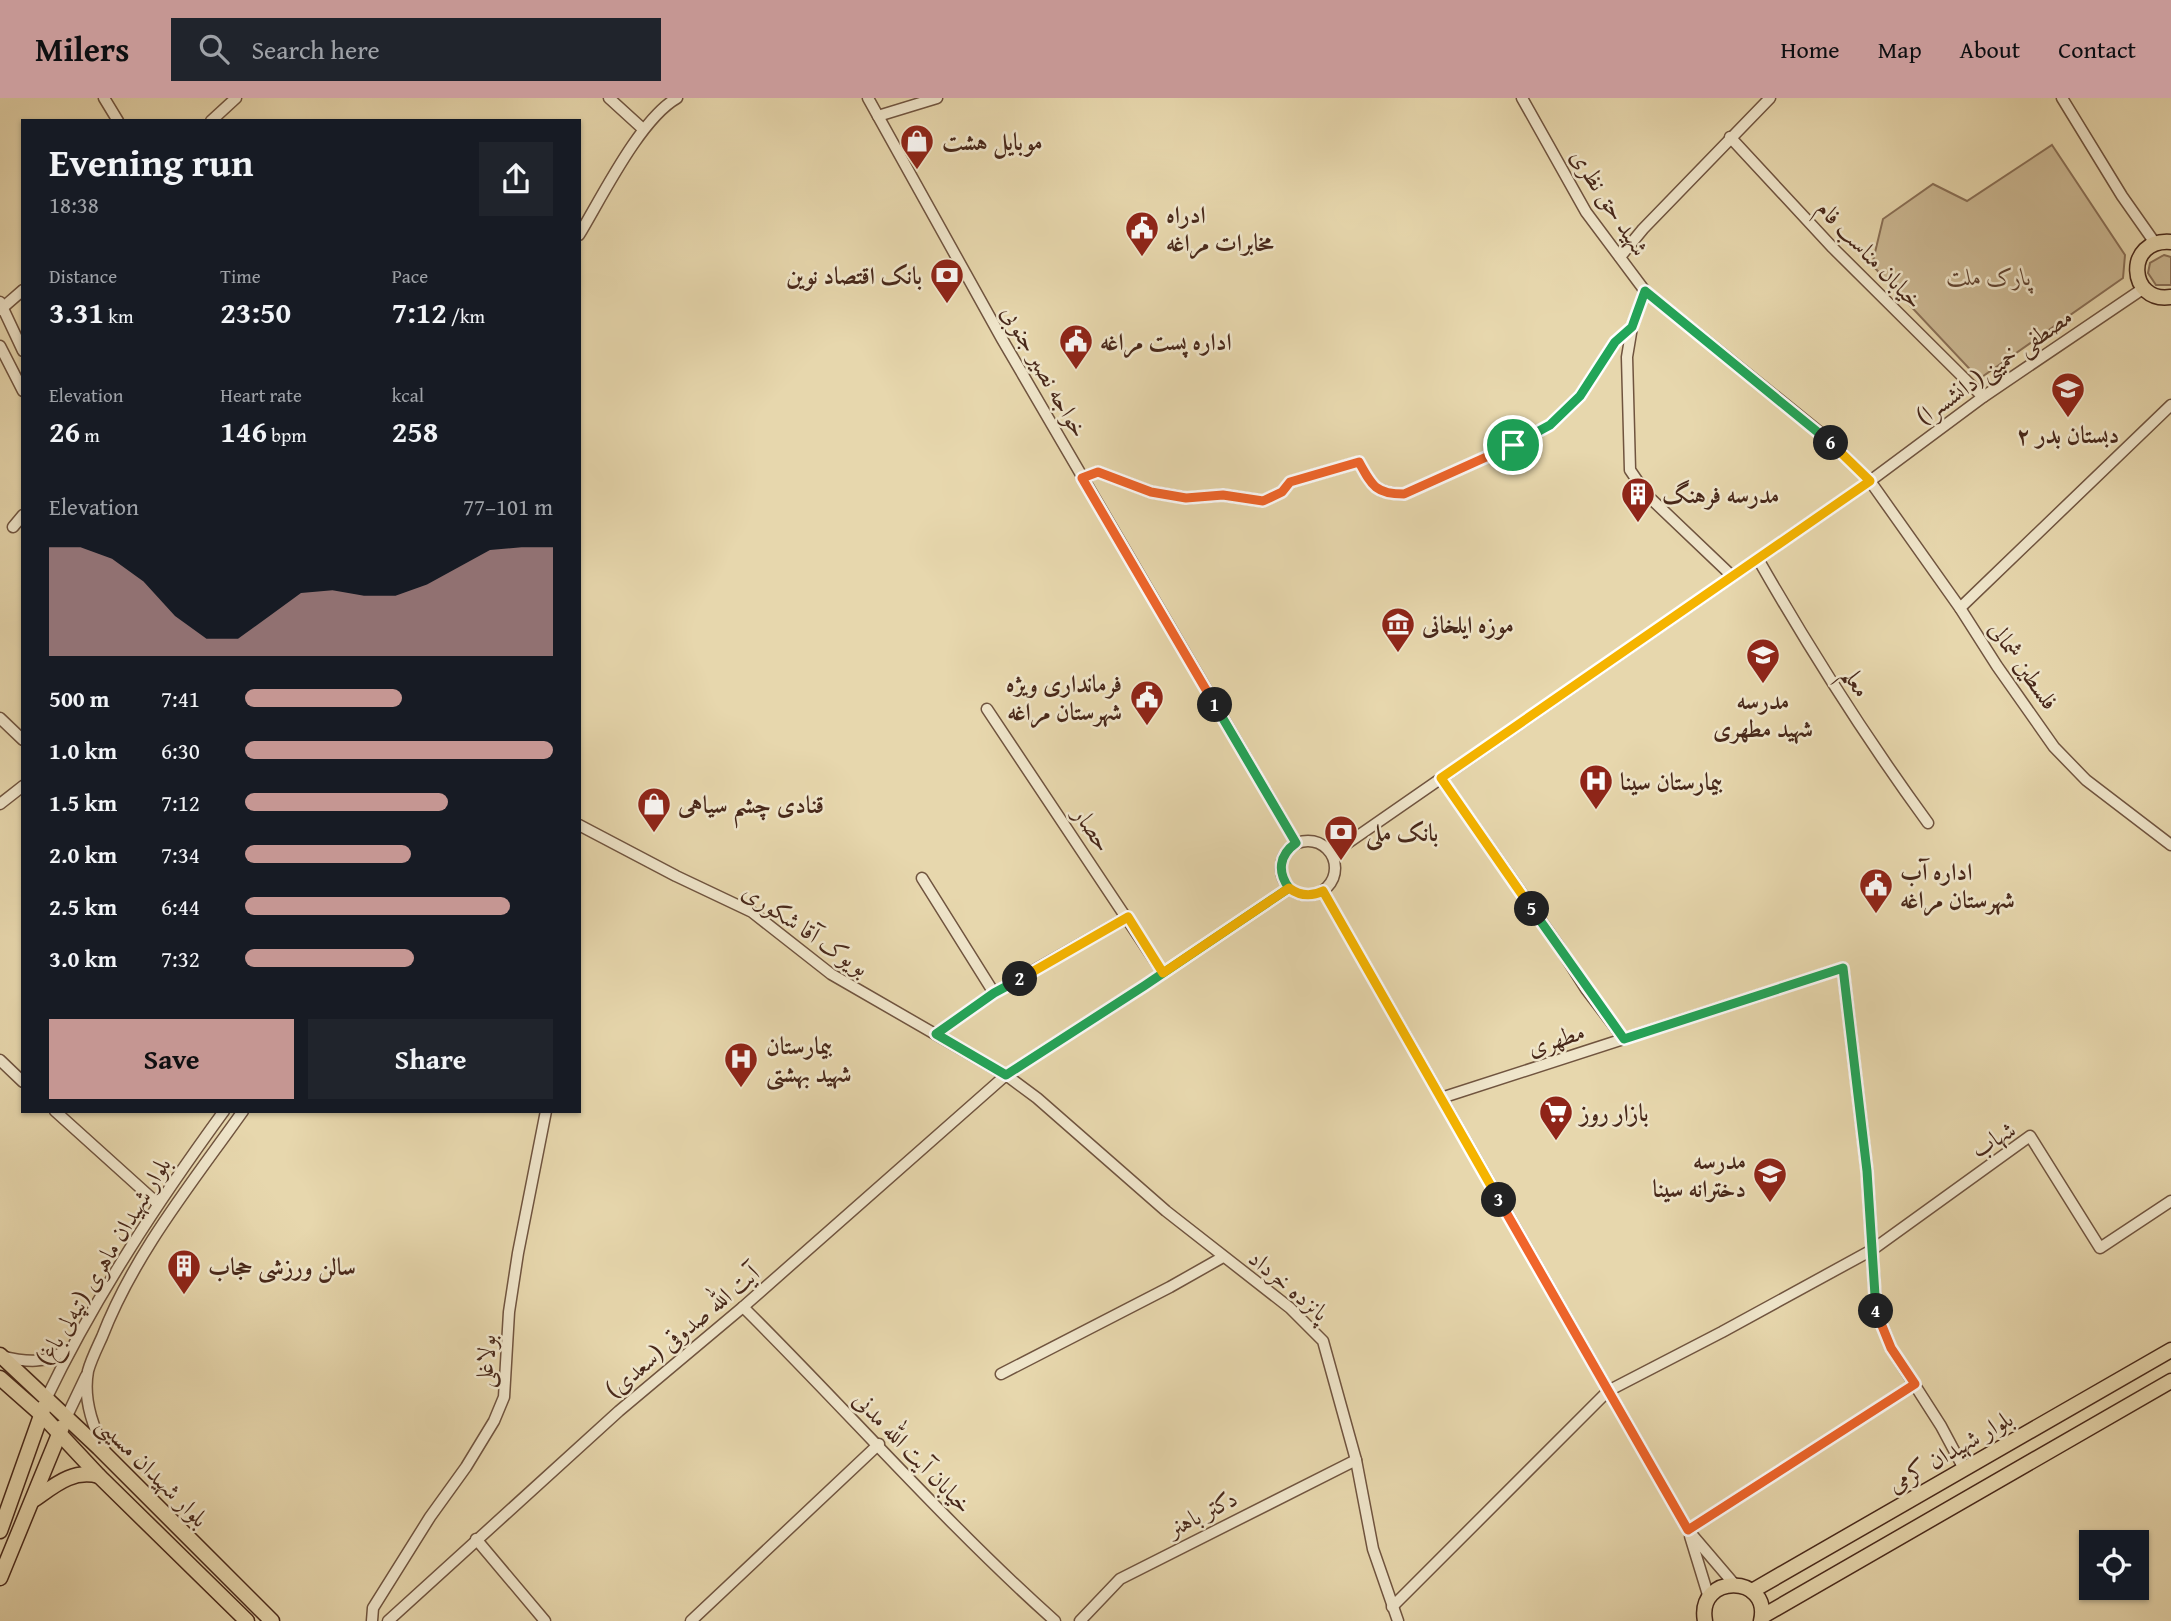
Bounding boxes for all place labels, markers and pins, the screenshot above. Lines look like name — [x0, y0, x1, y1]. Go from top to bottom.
shop icon: موبایل هشت — [898, 122, 936, 171]
place label: موبایل هشت — [942, 124, 1043, 159]
place label: ادراه مخابرات مراغه — [1166, 197, 1274, 260]
public building icon: ادراه مخابرات مراغه — [1123, 209, 1161, 258]
bank icon: بانک اقتصاد نوین — [928, 256, 966, 305]
place label: بانک اقتصاد نوین — [786, 258, 922, 293]
public building icon: اداره پست مراغه — [1057, 322, 1095, 371]
place label: اداره پست مراغه — [1100, 324, 1232, 359]
school or university icon: دبستان بدر ۲ — [2049, 370, 2087, 419]
pin — [1483, 415, 1543, 475]
place label: دبستان بدر ۲ — [2017, 417, 2119, 452]
pin: 6 — [1814, 426, 1848, 460]
building icon: مدرسه فرهنگ — [1619, 475, 1657, 524]
place label: مدرسه فرهنگ — [1662, 477, 1779, 512]
museum icon: موزه ایلخانی — [1379, 605, 1417, 654]
place label: موزه ایلخانی — [1421, 607, 1514, 642]
school or university icon: مدرسه شهید مطهری — [1744, 636, 1782, 685]
place label: فرمانداری ویژه شهرستان مراغه — [1006, 666, 1122, 729]
public building icon: فرمانداری ویژه شهرستان مراغه — [1128, 678, 1166, 727]
place label: مدرسه شهید مطهری — [1713, 683, 1813, 746]
pin: 1 — [1198, 688, 1232, 722]
hospital icon: بیمارستان سینا — [1577, 762, 1615, 811]
place label: بیمارستان سینا — [1620, 764, 1722, 799]
shop icon: قنادی چشم سیاهی — [635, 785, 673, 834]
place label: قنادی چشم سیاهی — [677, 787, 824, 829]
bank icon: بانک ملی — [1322, 813, 1360, 862]
place label: بانک ملی — [1365, 815, 1438, 852]
place label: اداره آب شهرستان مراغه — [1900, 854, 2015, 917]
public building icon: اداره آب شهرستان مراغه — [1857, 866, 1895, 915]
pin: 5 — [1514, 892, 1550, 926]
pin: 2 — [1002, 962, 1038, 996]
place label: بیمارستان شهید بهشتی — [766, 1028, 852, 1091]
hospital icon: بیمارستان شهید بهشتی — [722, 1040, 760, 1089]
supermarket icon: بازار روز — [1537, 1093, 1575, 1142]
place label: بازار روز — [1577, 1095, 1648, 1130]
place label: مدرسه دخترانه سینا — [1652, 1143, 1746, 1206]
school or university icon: مدرسه دخترانه سینا — [1751, 1155, 1789, 1204]
pin: 3 — [1482, 1182, 1516, 1218]
building icon: سالن ورزشی حجاب — [165, 1247, 203, 1296]
place label: سالن ورزشی حجاب — [208, 1249, 356, 1284]
pin: 4 — [1858, 1294, 1894, 1328]

